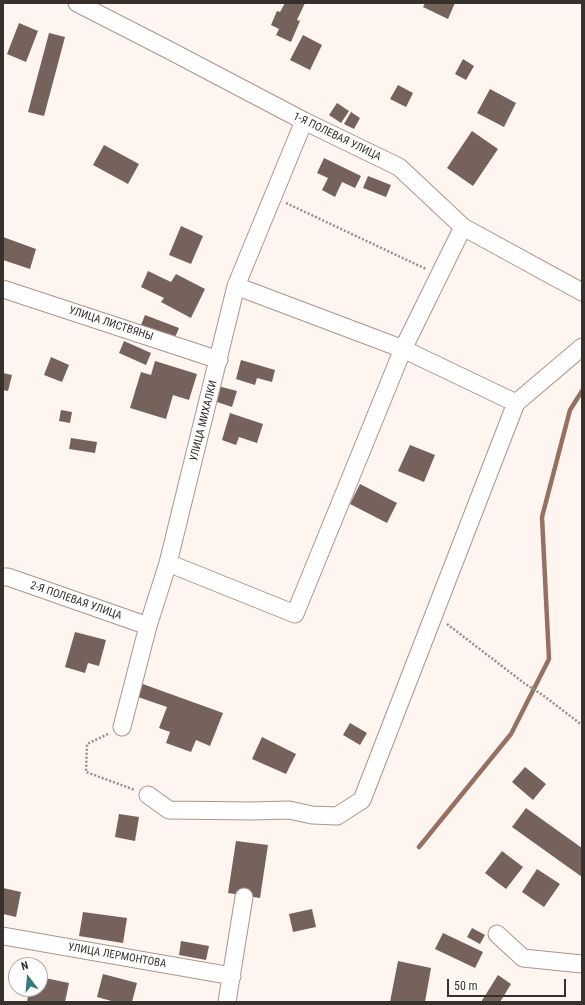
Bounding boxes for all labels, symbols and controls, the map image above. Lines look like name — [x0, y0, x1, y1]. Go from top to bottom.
street label: 1-Я ПОЛЕВАЯ УЛИЦА — [291, 110, 383, 164]
street label: УЛИЦА ЛИСТВЯНЫ — [67, 304, 155, 344]
street label: УЛИЦА МИХАЛКИ — [188, 379, 220, 463]
street label: 2-Я ПОЛЕВАЯ УЛИЦА — [28, 579, 124, 623]
street label: УЛИЦА ЛЕРМОНТОВА — [67, 941, 167, 971]
north arrow — [8, 957, 48, 997]
text: N — [20, 959, 30, 973]
scale bar — [449, 971, 568, 997]
text: 50 m — [454, 979, 478, 993]

